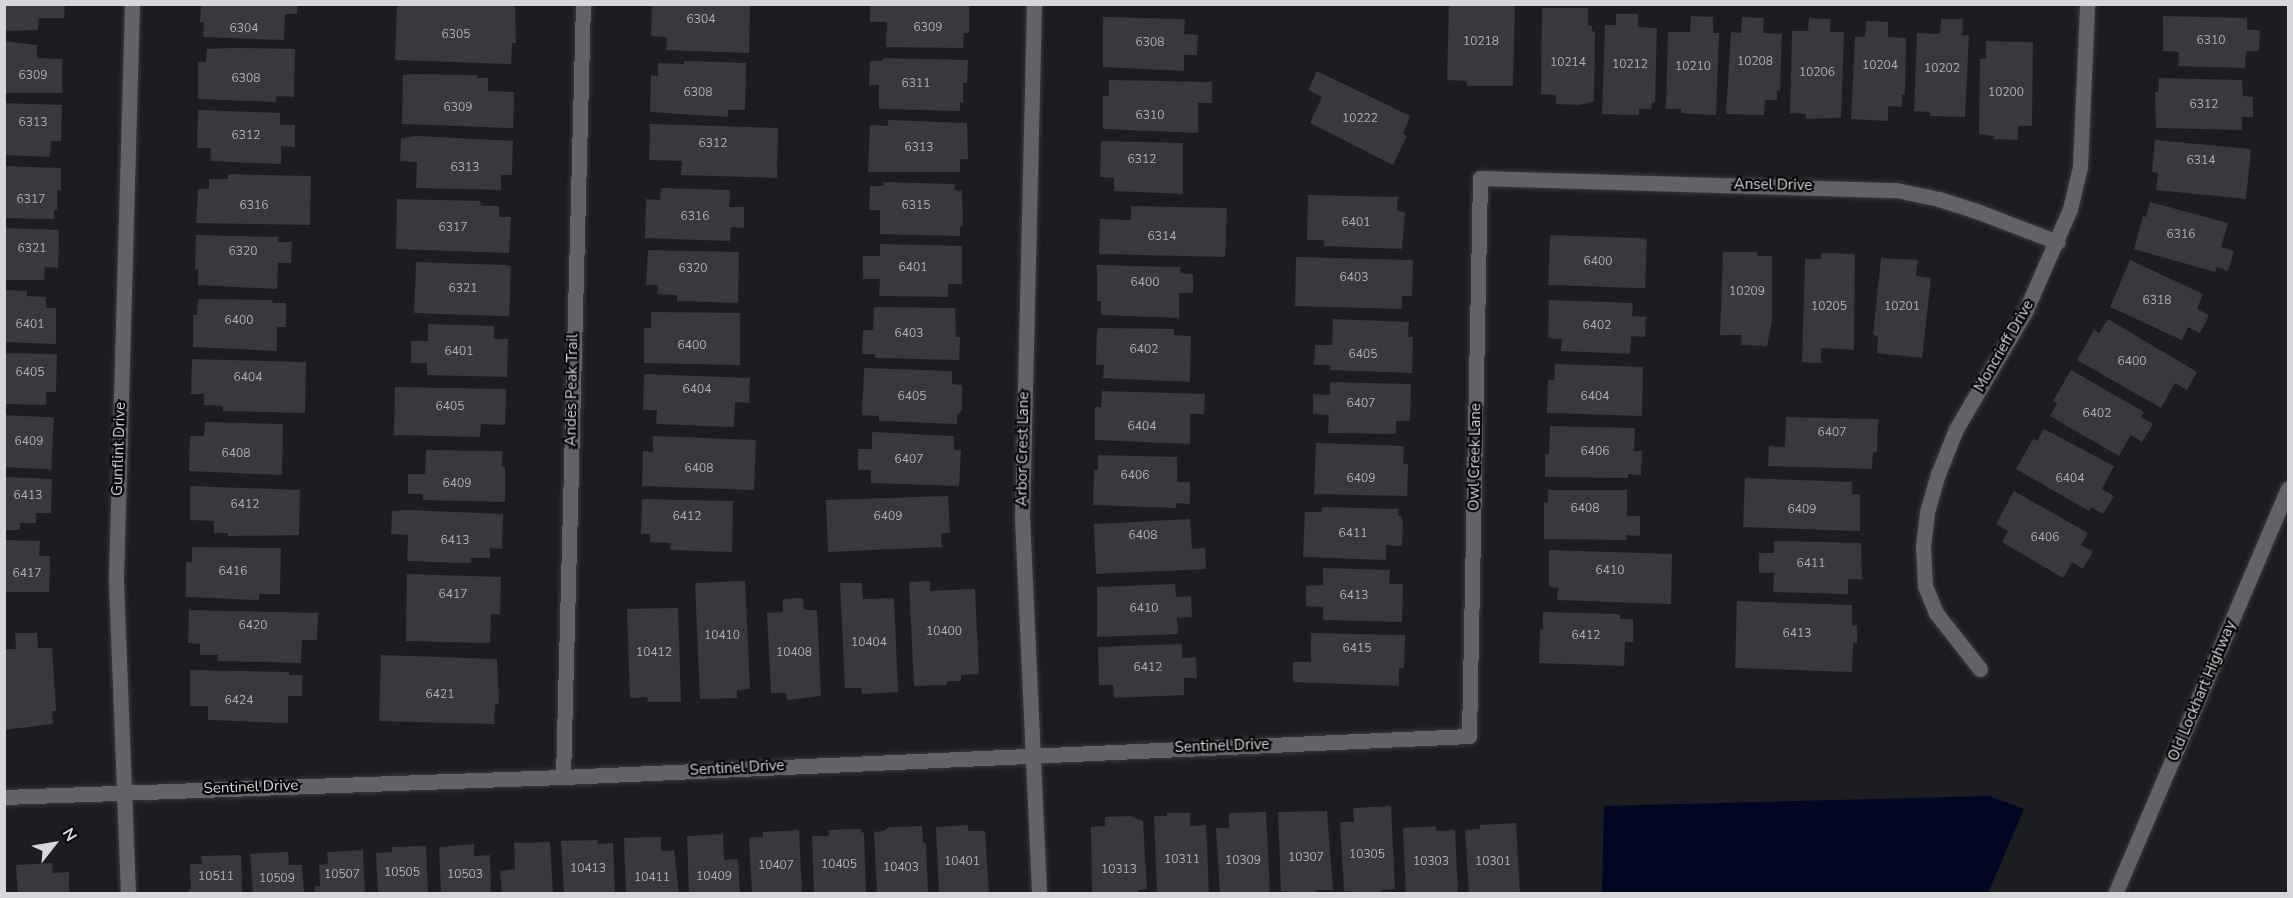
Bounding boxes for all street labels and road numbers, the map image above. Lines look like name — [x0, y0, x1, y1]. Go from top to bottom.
street label: Ansel Drive — [1734, 175, 1812, 195]
street label: Moncrieff Drive — [1971, 297, 2037, 395]
street label: Andes Peak Trail — [562, 333, 582, 447]
street label: Arbor Crest Lane — [1013, 391, 1033, 507]
street label: Gunflint Drive — [108, 402, 130, 496]
street label: Owl Creek Lane — [1465, 403, 1485, 511]
street label: Old Lockhart Highway — [2164, 618, 2240, 764]
street label: Sentinel Drive — [1174, 735, 1270, 757]
street label: Sentinel Drive — [689, 757, 785, 779]
street label: Sentinel Drive — [203, 776, 299, 798]

